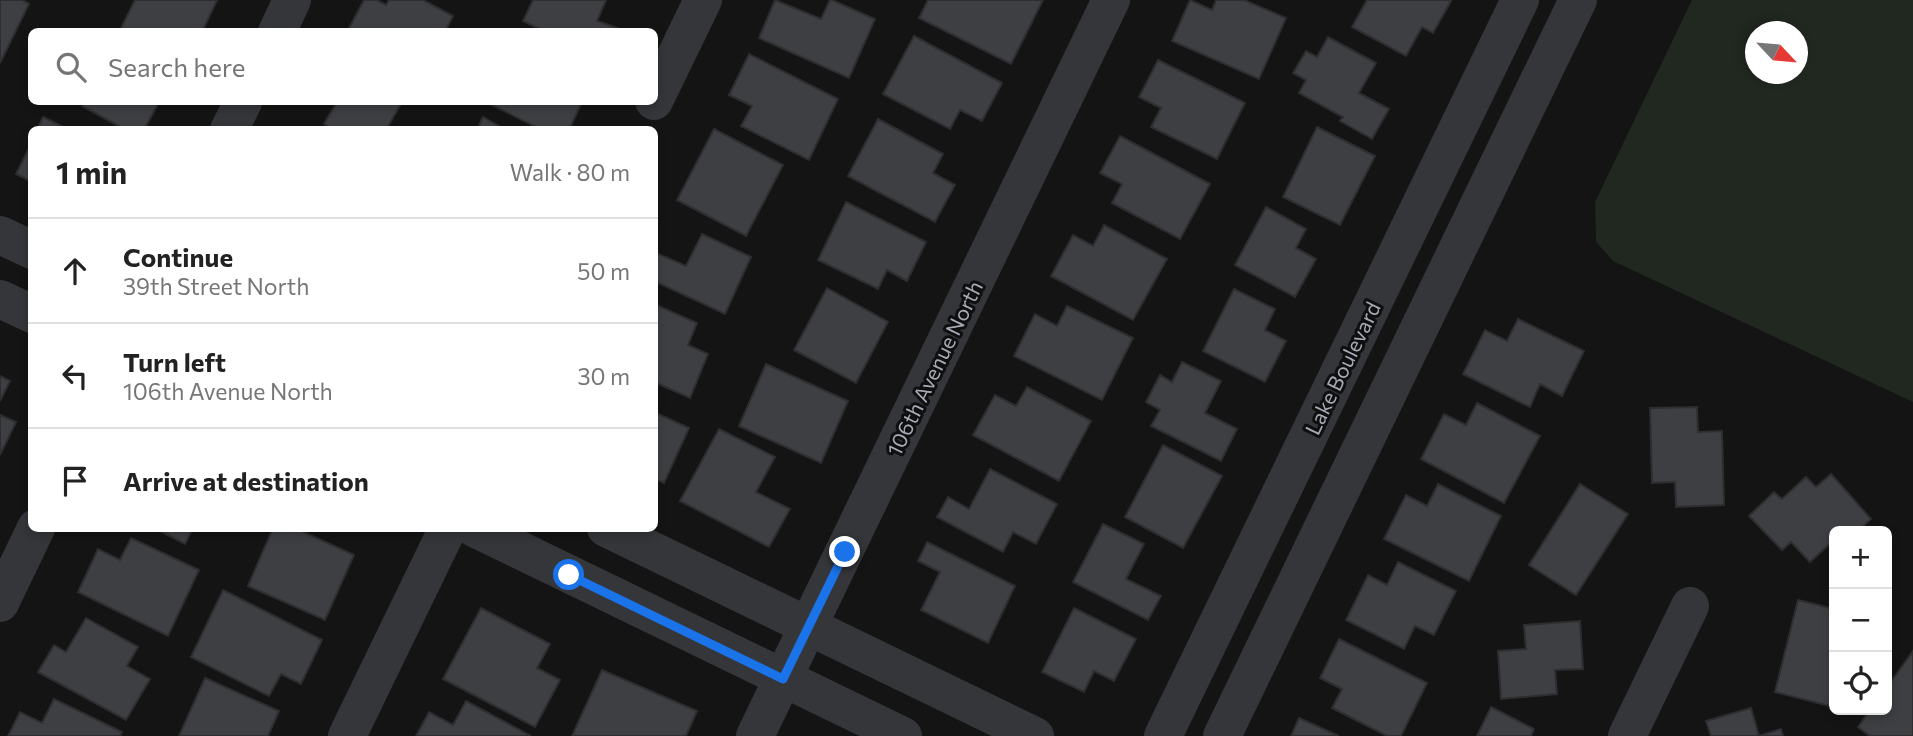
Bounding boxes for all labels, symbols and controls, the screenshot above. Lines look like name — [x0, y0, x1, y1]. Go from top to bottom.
north arrow — [1745, 21, 1808, 84]
search box — [28, 28, 658, 105]
icon: search — [52, 48, 90, 86]
text: Search here — [108, 51, 246, 82]
text: 1 min — [56, 153, 127, 190]
text: Walk · 80 m — [510, 158, 630, 186]
text: Continue — [123, 241, 233, 272]
icon: ahead — [56, 252, 94, 290]
text: 50 m — [577, 257, 630, 285]
text: 39th Street North — [123, 272, 309, 300]
street label: 106th Avenue North — [881, 276, 987, 460]
street label: Lake Boulevard — [1299, 297, 1385, 439]
text: Turn left — [123, 346, 226, 377]
icon: left — [56, 357, 94, 395]
text: 30 m — [577, 362, 630, 390]
text: 106th Avenue North — [123, 377, 333, 405]
icon: arrive — [56, 462, 94, 500]
text: Arrive at destination — [123, 465, 369, 496]
map controls — [1829, 526, 1892, 715]
button: + — [1829, 526, 1892, 589]
route end — [829, 536, 860, 567]
route start — [553, 559, 584, 590]
button: − — [1829, 589, 1892, 652]
button: locate — [1829, 652, 1892, 715]

